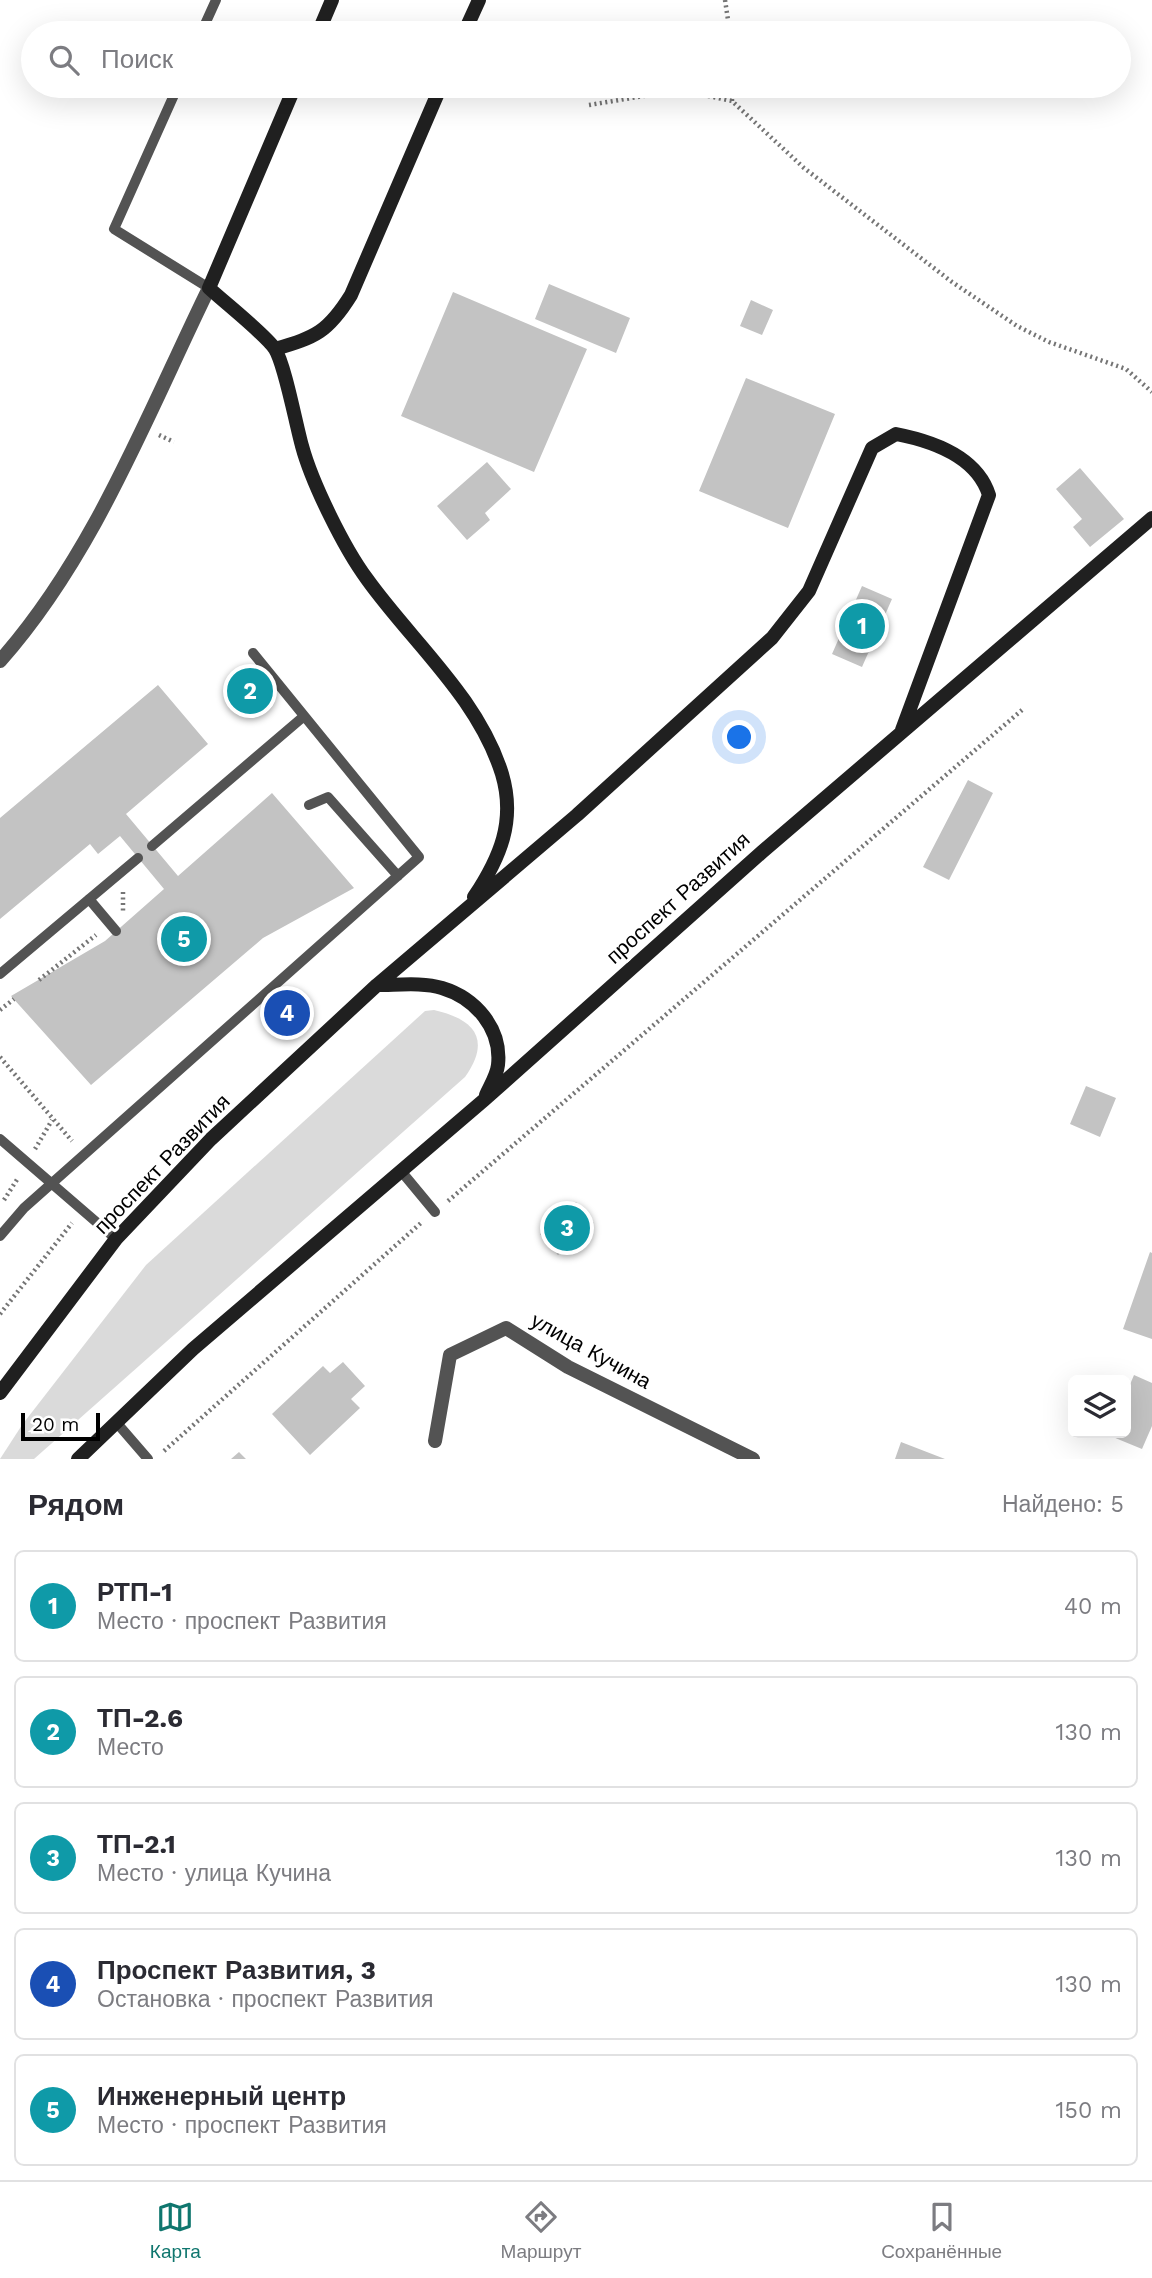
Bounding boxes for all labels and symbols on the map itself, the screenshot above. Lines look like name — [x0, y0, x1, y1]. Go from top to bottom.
pin: 1 — [839, 600, 885, 652]
pin: 2 — [227, 665, 273, 717]
your location — [722, 720, 756, 754]
street label: проспект Развития — [601, 827, 755, 969]
pin: 5 — [161, 913, 207, 965]
pin: 4 — [264, 987, 310, 1039]
street label: проспект Развития — [89, 1089, 235, 1239]
pin: 3 — [544, 1202, 590, 1254]
street label: улица Кучина — [527, 1307, 656, 1394]
scale bar — [21, 1410, 100, 1442]

